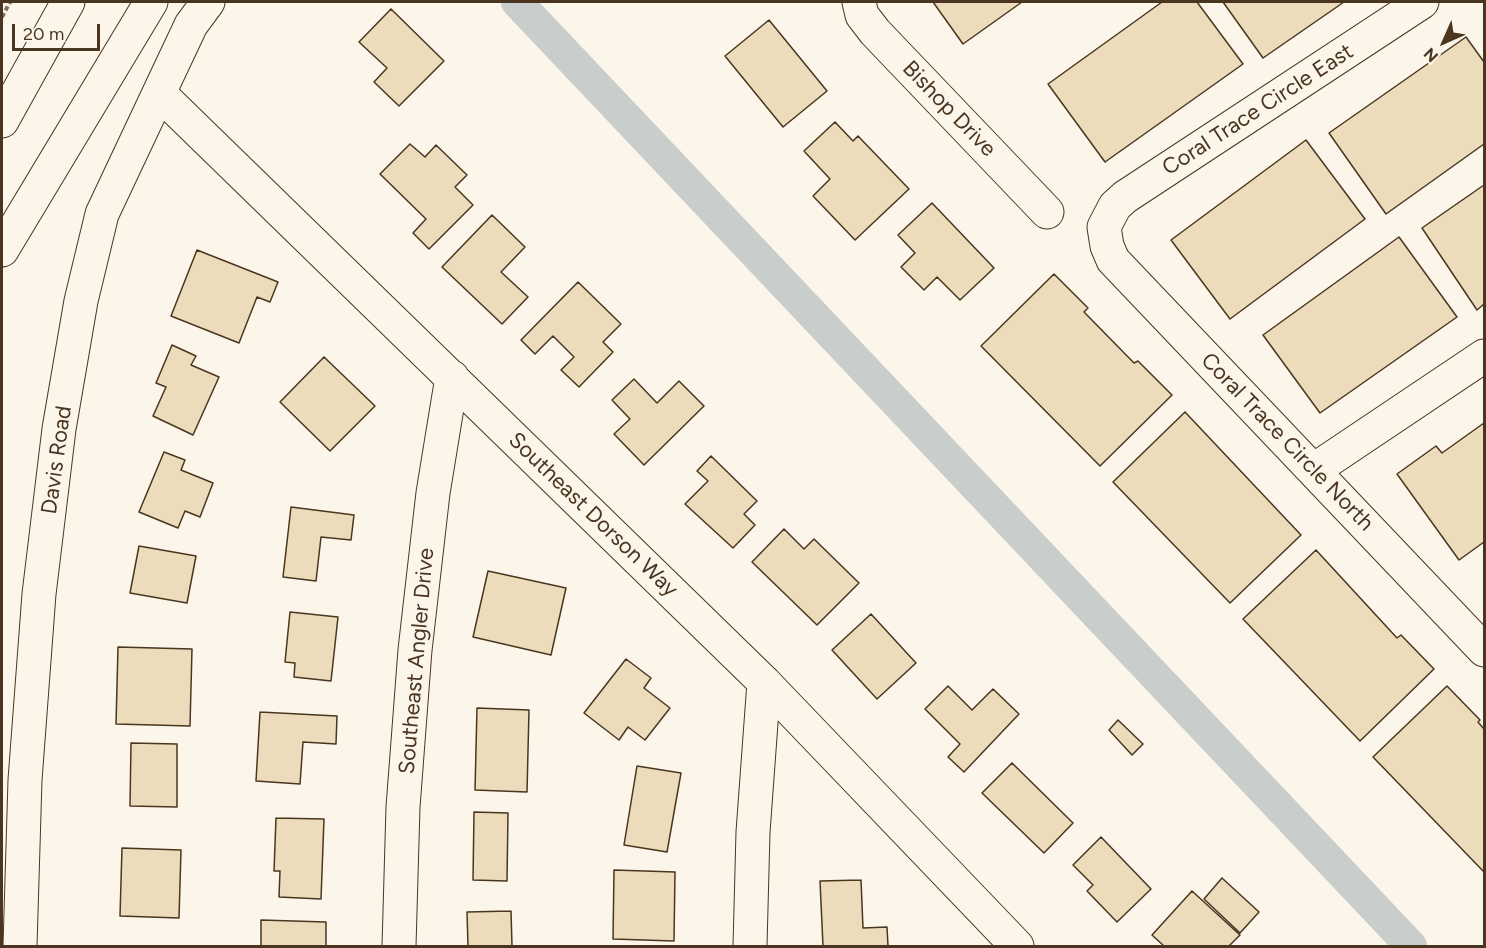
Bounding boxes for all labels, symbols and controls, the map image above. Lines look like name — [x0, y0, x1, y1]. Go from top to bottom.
scale bar — [15, 12, 104, 50]
north arrow — [1414, 12, 1474, 72]
text: 20 m — [23, 23, 64, 45]
street label: Coral Trace Circle East — [1158, 38, 1358, 182]
text: N — [1420, 44, 1442, 66]
street label: Bishop Drive — [897, 56, 1001, 162]
street label: Coral Trace Circle North — [1195, 348, 1379, 536]
street label: Davis Road — [36, 404, 78, 516]
street label: Southeast Dorson Way — [503, 427, 683, 603]
street label: Southeast Angler Drive — [394, 547, 440, 775]

